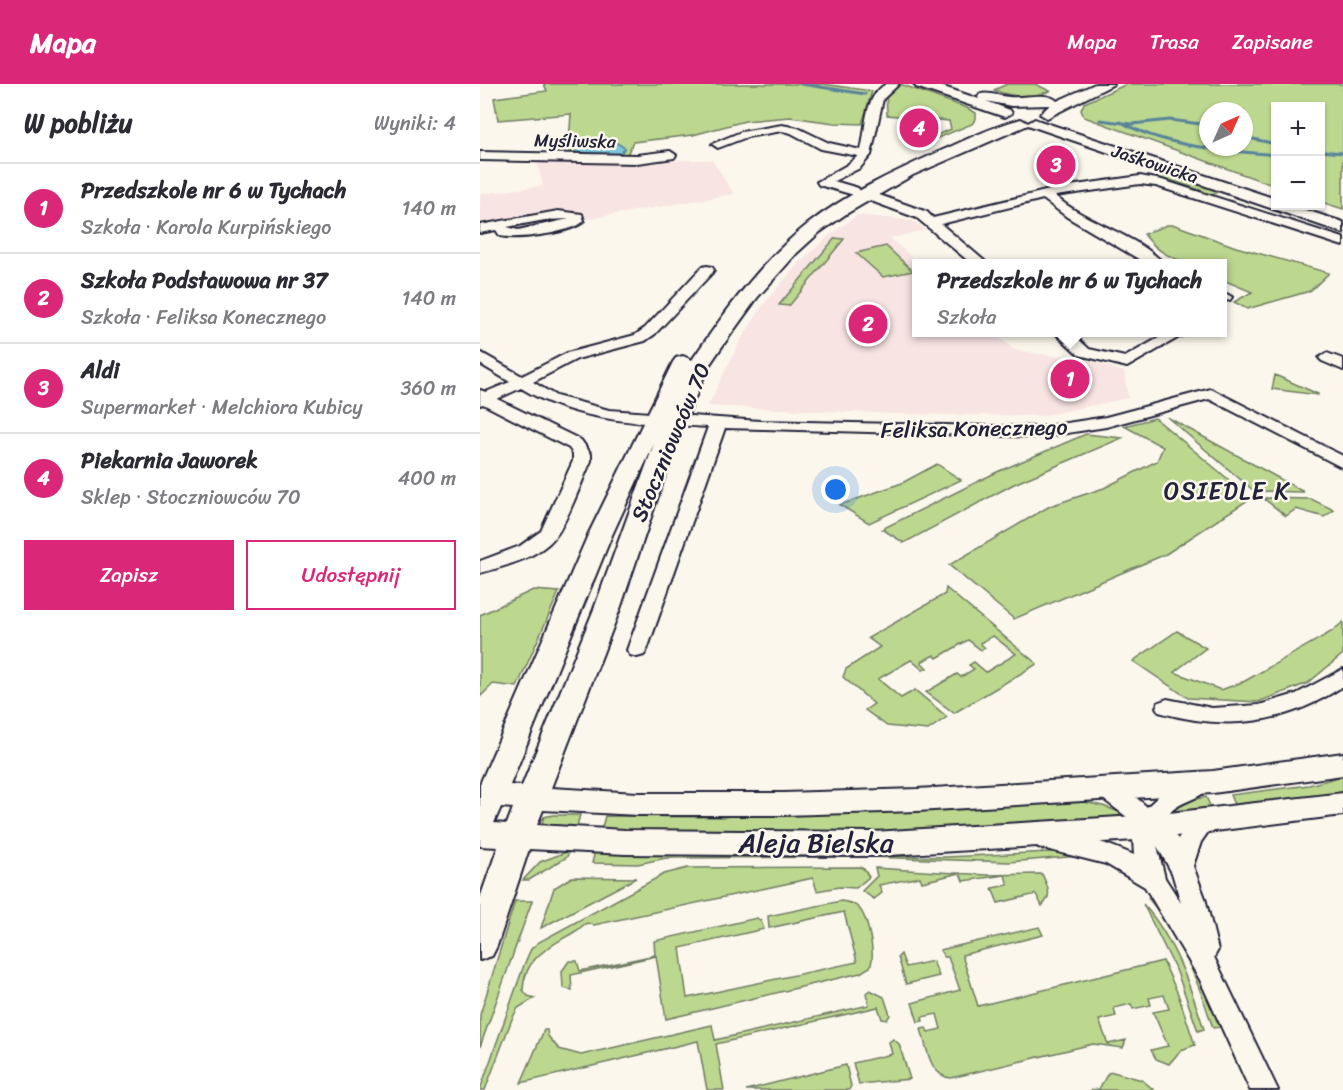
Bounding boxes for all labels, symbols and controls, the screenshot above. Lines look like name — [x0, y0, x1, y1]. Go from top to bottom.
text: Mapa — [30, 18, 96, 67]
text: Mapa — [1067, 23, 1117, 61]
text: Trasa — [1150, 23, 1199, 61]
text: Zapisane — [1232, 23, 1313, 61]
text: W pobliżu — [24, 100, 133, 146]
north arrow — [1199, 102, 1253, 156]
map controls — [1271, 102, 1325, 210]
button: + — [1271, 102, 1325, 156]
text: Wyniki: 4 — [374, 106, 456, 141]
pin: 4 — [900, 106, 938, 150]
street label: Myśliwska — [534, 124, 617, 158]
street label: Jaśkowicka — [1107, 135, 1202, 193]
pin: 3 — [1036, 142, 1076, 188]
button: − — [1271, 156, 1325, 210]
text: Przedszkole nr 6 w Tychach — [81, 171, 346, 210]
text: 1 — [39, 191, 48, 226]
text: 140 m — [402, 191, 456, 226]
text: Szkoła · Karola Kurpińskiego — [81, 210, 332, 245]
popup — [912, 259, 1227, 337]
text: Szkoła Podstawowa nr 37 — [81, 261, 328, 300]
text: Przedszkole nr 6 w Tychach — [937, 261, 1202, 300]
text: 2 — [38, 281, 49, 316]
text: 140 m — [402, 281, 456, 316]
text: Szkoła · Feliksa Konecznego — [81, 300, 326, 335]
text: Szkoła — [937, 300, 996, 335]
pin: 2 — [848, 302, 888, 346]
text: Aldi — [81, 351, 119, 390]
pin: 1 — [1050, 356, 1090, 402]
street label: Stoczniowców 70 — [619, 357, 722, 528]
text: 3 — [38, 371, 49, 406]
text: 360 m — [400, 371, 456, 406]
text: Supermarket · Melchiora Kubicy — [81, 390, 363, 425]
street label: Feliksa Konecznego — [880, 407, 1068, 450]
text: Piekarnia Jaworek — [81, 441, 258, 480]
text: 4 — [37, 461, 50, 496]
text: 400 m — [398, 461, 456, 496]
district label: OSIEDLE K — [1164, 470, 1290, 512]
your location — [821, 475, 850, 504]
text: Sklep · Stoczniowców 70 — [81, 480, 301, 515]
button: Zapisz — [24, 540, 234, 610]
button: Udostępnij — [246, 540, 456, 610]
street label: Aleja Bielska — [737, 819, 894, 867]

